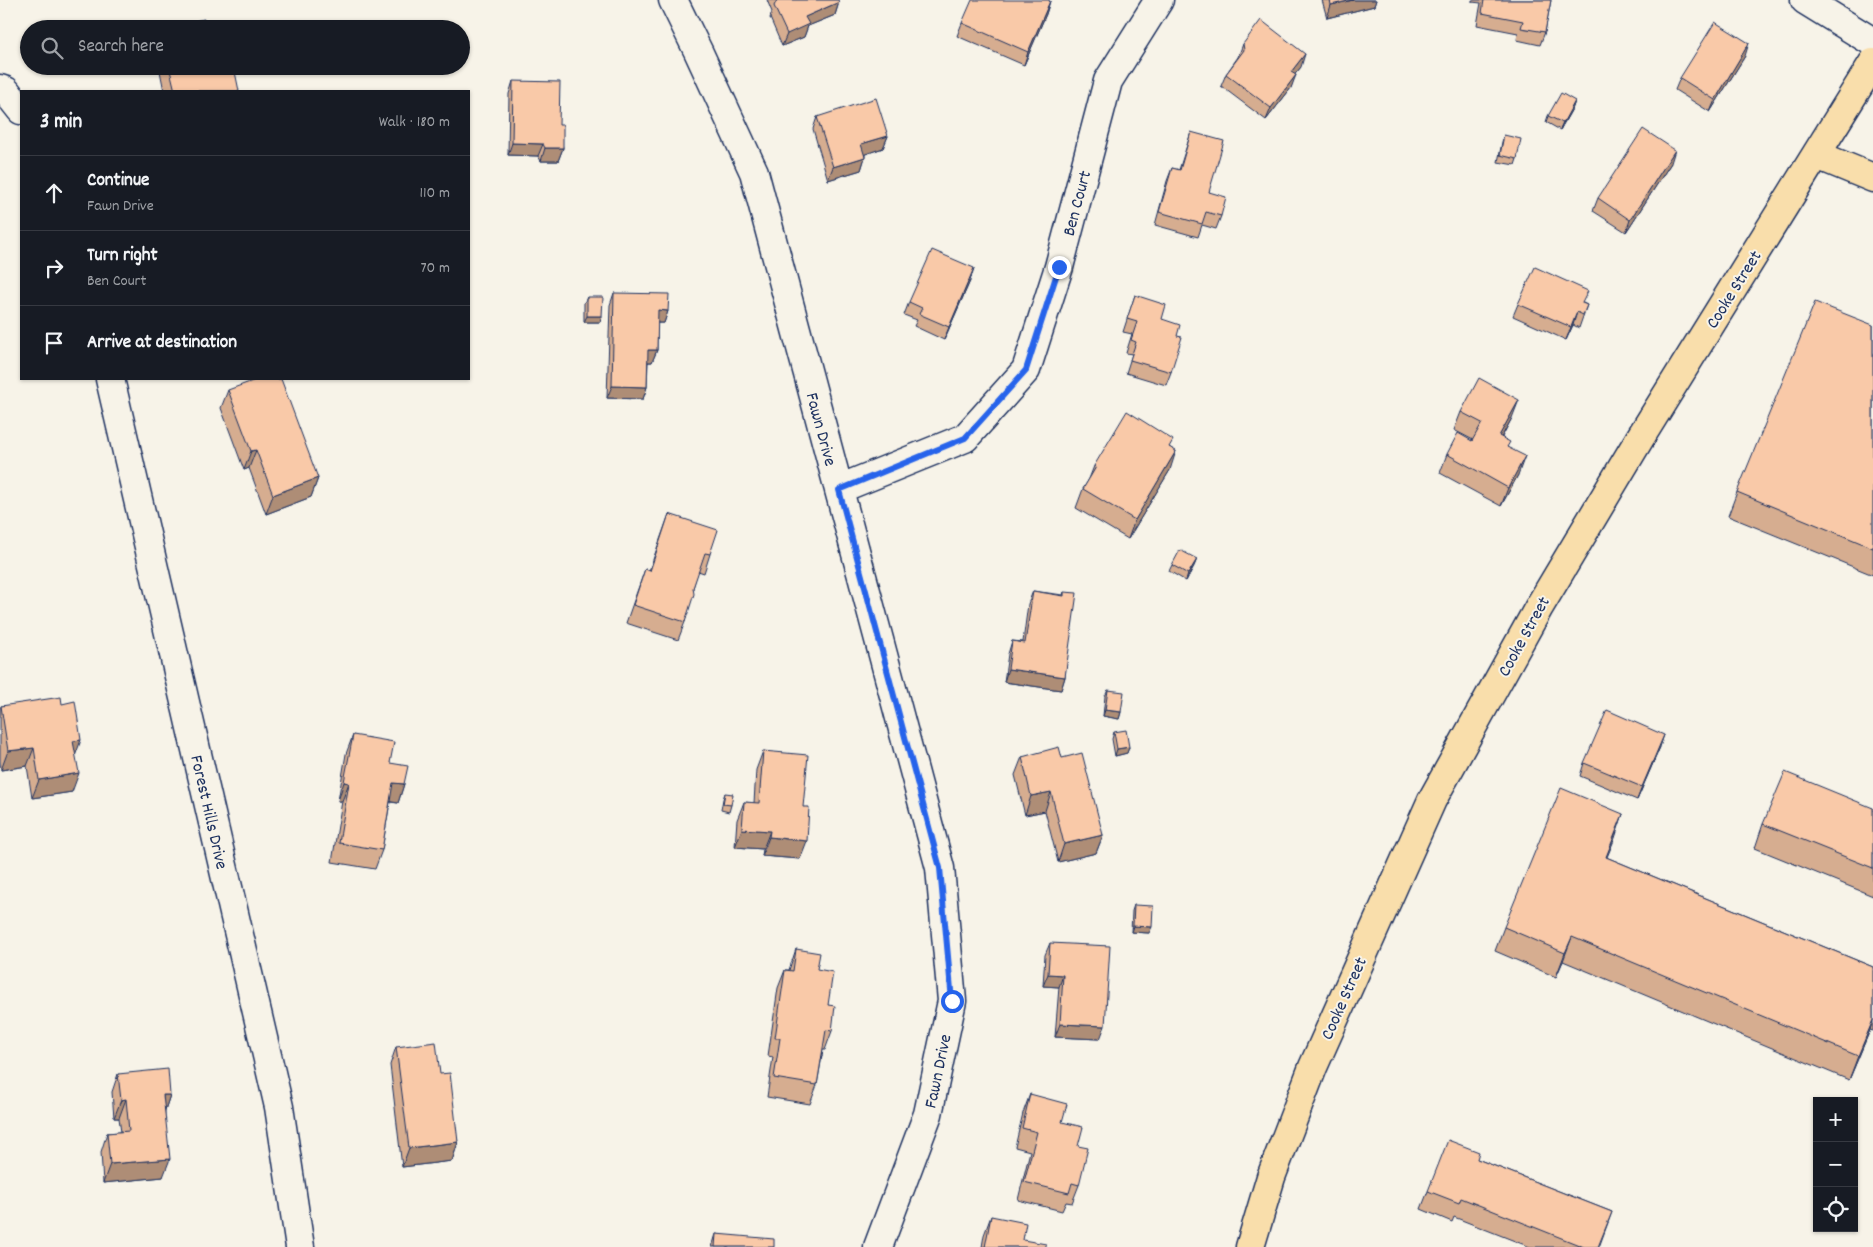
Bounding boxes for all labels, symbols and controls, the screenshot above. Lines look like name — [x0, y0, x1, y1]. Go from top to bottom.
search box — [20, 20, 470, 75]
icon: search — [38, 34, 66, 62]
text: Search here — [78, 34, 164, 61]
text: 3 min — [40, 108, 82, 138]
text: Walk · 180 m — [379, 111, 450, 134]
text: Continue — [87, 168, 149, 195]
street label: Ben Court — [1058, 168, 1099, 239]
icon: ahead — [40, 179, 68, 207]
text: 110 m — [420, 182, 450, 205]
text: Fawn Drive — [87, 195, 154, 218]
text: Turn right — [87, 243, 158, 270]
street label: Cooke Street — [1701, 246, 1769, 334]
icon: right — [40, 254, 68, 282]
route end — [1048, 256, 1071, 279]
text: 70 m — [420, 257, 450, 280]
text: Ben Court — [87, 270, 146, 293]
icon: arrive — [40, 329, 68, 357]
text: Arrive at destination — [87, 330, 237, 357]
street label: Fawn Drive — [798, 390, 841, 469]
street label: Cooke Street — [1493, 592, 1558, 682]
street label: Forest Hills Drive — [182, 753, 233, 872]
street label: Cooke Street — [1316, 953, 1375, 1044]
route start — [941, 990, 964, 1013]
street label: Fawn Drive — [919, 1032, 960, 1111]
map controls — [1813, 1097, 1858, 1232]
button: + — [1813, 1097, 1858, 1142]
button: − — [1813, 1142, 1858, 1187]
button: locate — [1813, 1187, 1858, 1232]

